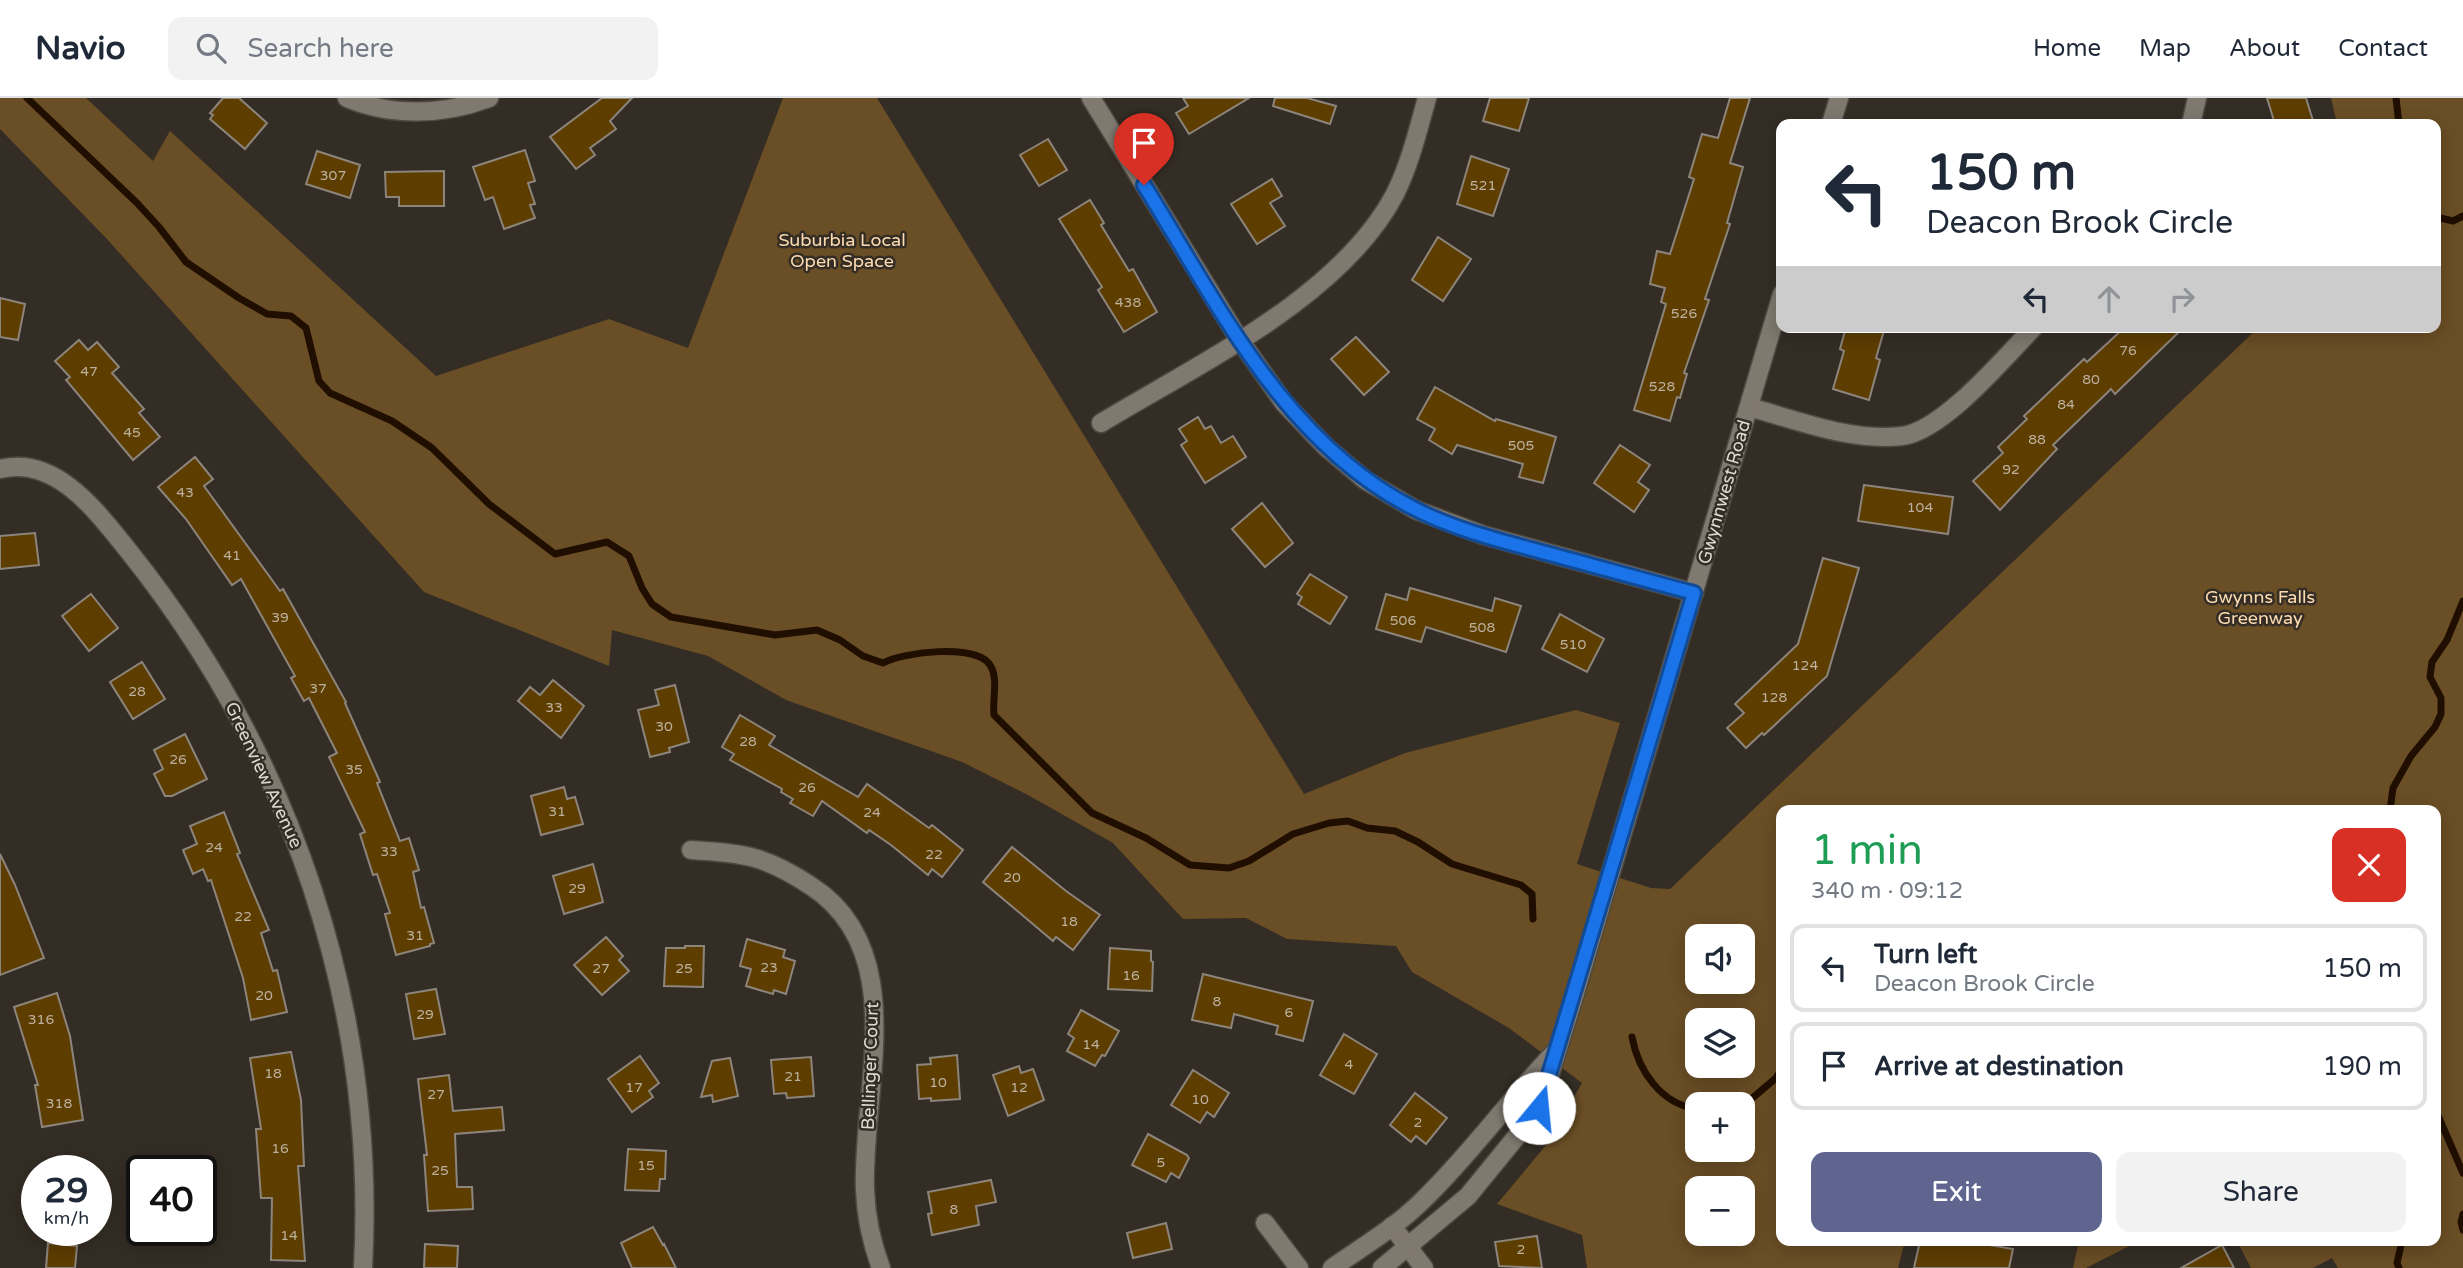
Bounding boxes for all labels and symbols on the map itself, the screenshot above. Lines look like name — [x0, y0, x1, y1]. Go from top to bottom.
pin — [1114, 113, 1174, 185]
house number: 307 — [320, 167, 346, 184]
house number: 521 — [1470, 177, 1496, 194]
park label: Suburbia Local Open Space — [778, 229, 906, 272]
house number: 438 — [1115, 294, 1141, 311]
house number: 526 — [1671, 305, 1697, 322]
house number: 76 — [2119, 342, 2137, 359]
house number: 47 — [80, 363, 98, 380]
house number: 80 — [2082, 371, 2100, 388]
house number: 528 — [1649, 378, 1675, 395]
house number: 84 — [2057, 396, 2075, 413]
street label: Gwynnwest Road — [1693, 417, 1755, 567]
house number: 45 — [123, 424, 141, 441]
house number: 88 — [2028, 431, 2046, 448]
house number: 505 — [1508, 437, 1534, 454]
house number: 92 — [2002, 461, 2020, 478]
house number: 43 — [176, 484, 194, 501]
house number: 104 — [1907, 499, 1933, 516]
house number: 41 — [223, 547, 241, 564]
park label: Gwynns Falls Greenway — [2205, 586, 2315, 629]
house number: 39 — [271, 609, 289, 626]
house number: 506 — [1390, 612, 1416, 629]
house number: 508 — [1469, 619, 1495, 636]
house number: 510 — [1560, 636, 1586, 653]
house number: 124 — [1792, 657, 1818, 674]
house number: 37 — [309, 680, 327, 697]
house number: 28 — [128, 683, 146, 700]
house number: 128 — [1761, 689, 1787, 706]
street label: Greenview Avenue — [220, 698, 308, 852]
house number: 33 — [545, 699, 563, 716]
house number: 30 — [655, 718, 673, 735]
house number: 28 — [739, 733, 757, 750]
house number: 26 — [169, 751, 187, 768]
house number: 35 — [345, 761, 363, 778]
house number: 26 — [798, 779, 816, 796]
house number: 31 — [548, 803, 566, 820]
house number: 24 — [863, 804, 881, 821]
house number: 24 — [205, 839, 223, 856]
house number: 33 — [380, 843, 398, 860]
house number: 22 — [925, 846, 943, 863]
house number: 20 — [1003, 869, 1021, 886]
house number: 29 — [568, 880, 586, 897]
house number: 22 — [234, 908, 252, 925]
house number: 18 — [1060, 913, 1078, 930]
house number: 31 — [406, 927, 424, 944]
house number: 23 — [760, 959, 778, 976]
house number: 27 — [592, 960, 610, 977]
house number: 25 — [675, 960, 693, 977]
house number: 16 — [1122, 967, 1140, 984]
house number: 20 — [255, 987, 273, 1004]
house number: 8 — [1213, 993, 1222, 1010]
street label: Bellinger Court — [857, 1002, 883, 1130]
house number: 6 — [1285, 1004, 1294, 1021]
house number: 29 — [416, 1006, 434, 1023]
house number: 316 — [28, 1011, 54, 1028]
house number: 14 — [1082, 1036, 1100, 1053]
house number: 4 — [1345, 1056, 1354, 1073]
house number: 18 — [264, 1065, 282, 1082]
house number: 21 — [784, 1068, 802, 1085]
position arrow — [1502, 1071, 1576, 1145]
house number: 10 — [929, 1074, 947, 1091]
house number: 17 — [625, 1079, 643, 1096]
house number: 12 — [1010, 1079, 1028, 1096]
house number: 27 — [427, 1086, 445, 1103]
house number: 10 — [1191, 1091, 1209, 1108]
house number: 318 — [46, 1095, 72, 1112]
house number: 2 — [1414, 1114, 1422, 1131]
house number: 16 — [271, 1140, 289, 1157]
house number: 5 — [1157, 1154, 1165, 1171]
speed limit sign: 40 — [126, 1155, 217, 1246]
house number: 15 — [637, 1157, 655, 1174]
house number: 25 — [431, 1162, 449, 1179]
house number: 8 — [950, 1201, 959, 1218]
house number: 14 — [280, 1227, 298, 1244]
house number: 2 — [1517, 1241, 1525, 1258]

